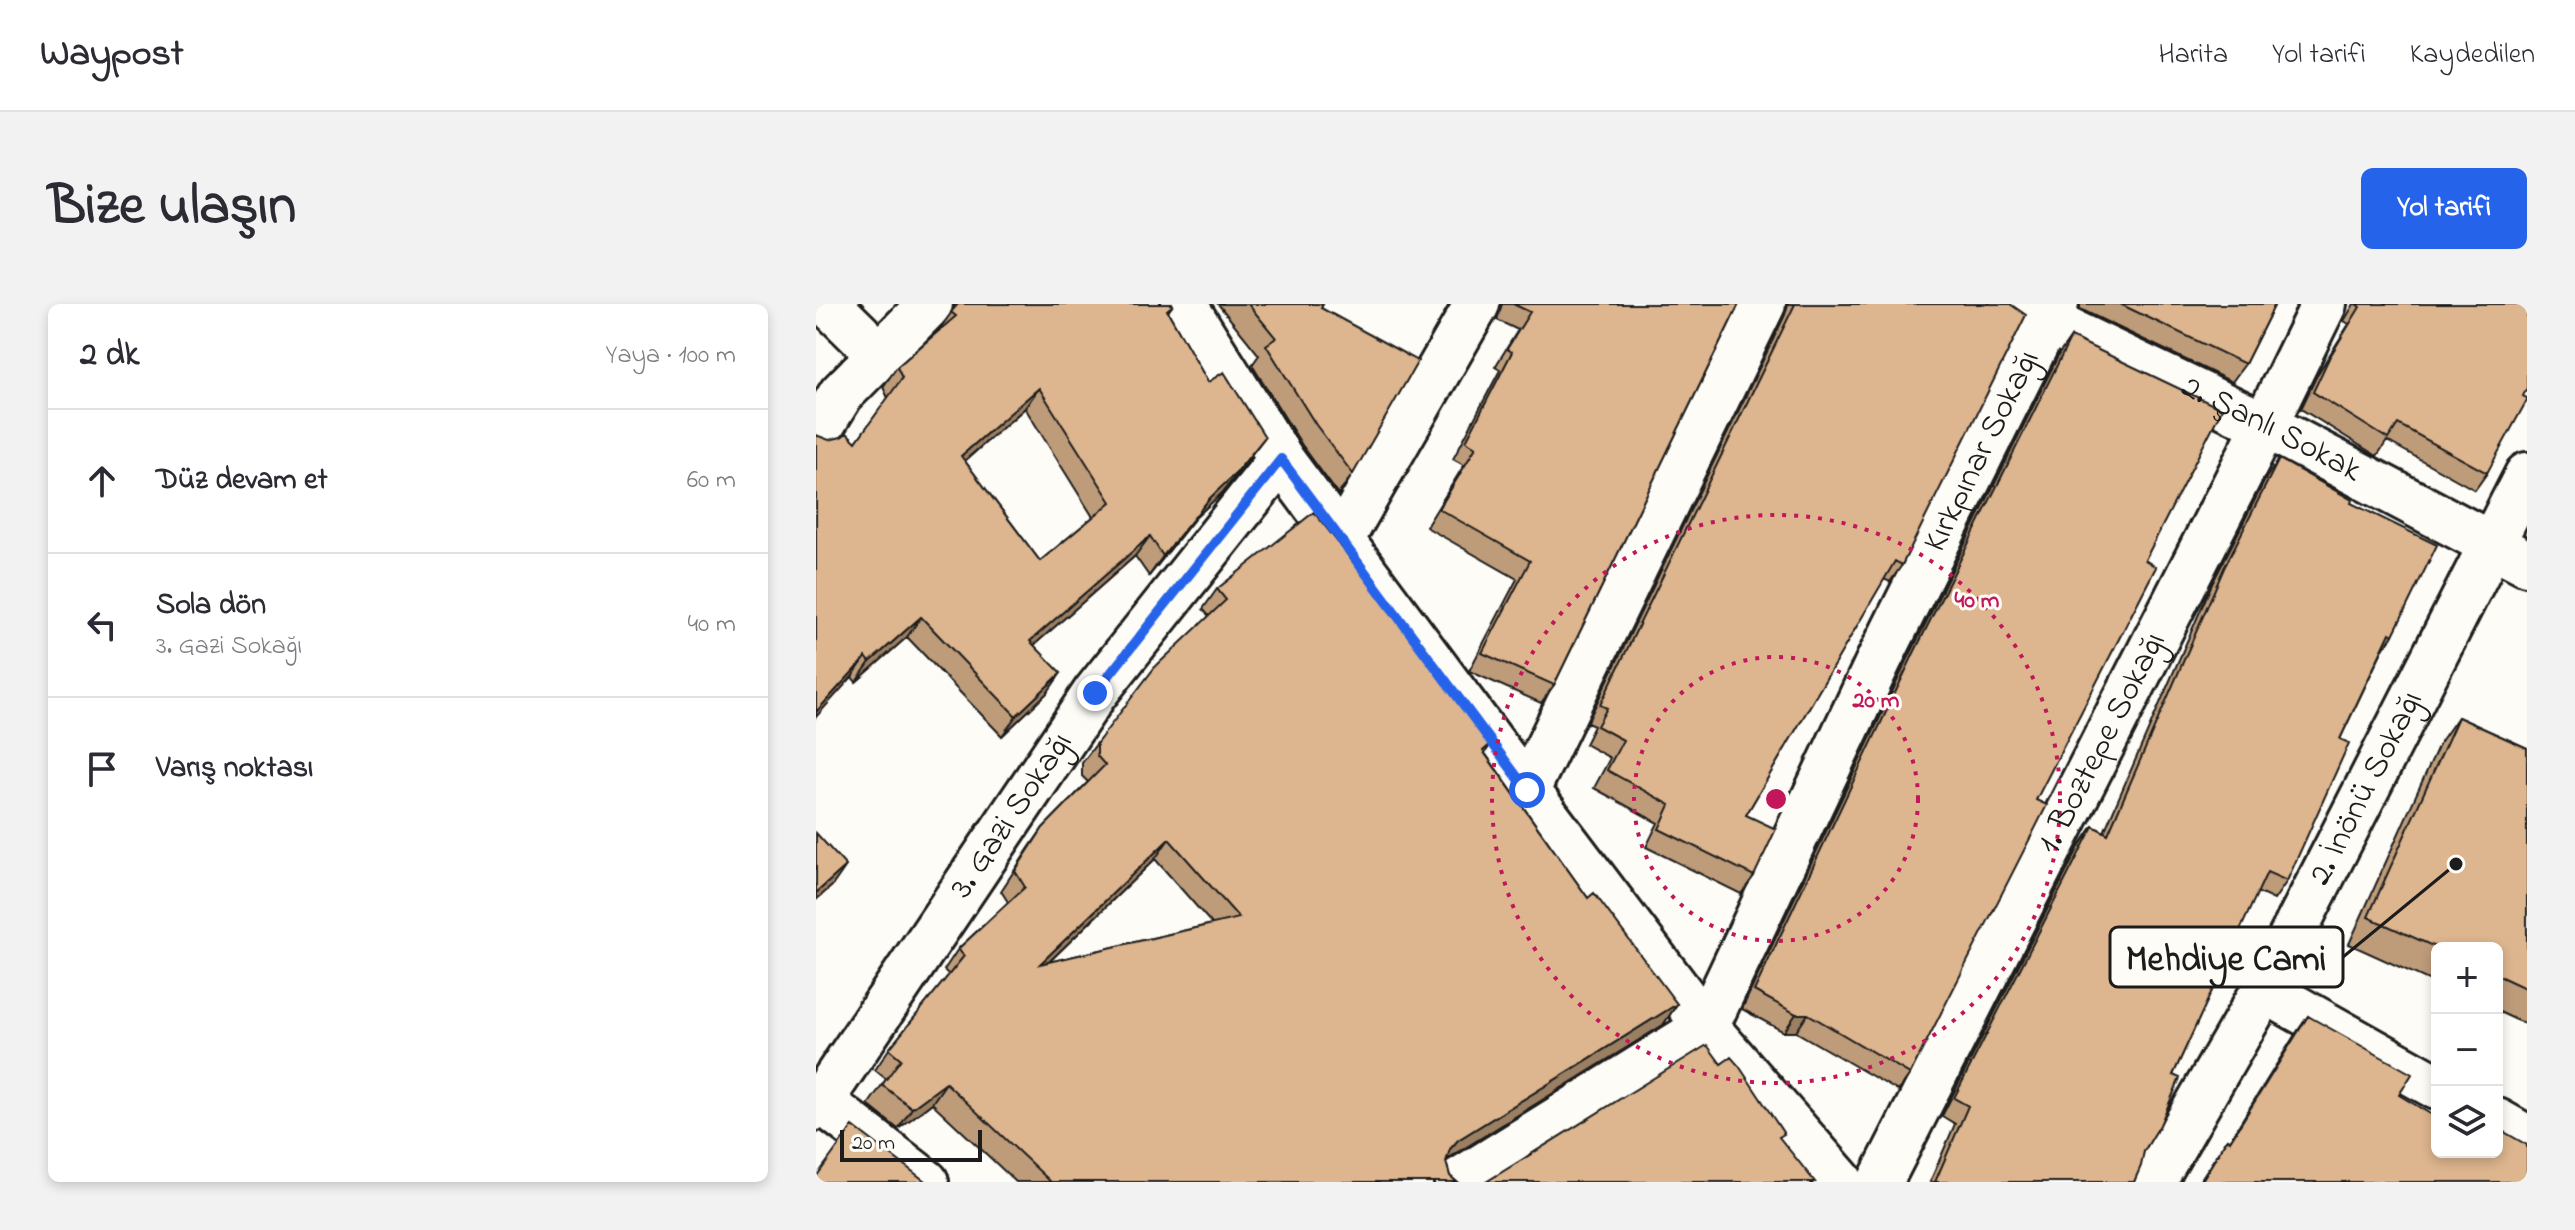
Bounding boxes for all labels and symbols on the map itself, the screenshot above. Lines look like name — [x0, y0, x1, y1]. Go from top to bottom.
street label: Kırkpınar Sokağı — [1911, 342, 2054, 561]
street label: 2. Şanlı Sokak — [2172, 363, 2370, 496]
text: 40 m — [1955, 584, 2000, 619]
street label: 1. Boztepe Sokağı — [2026, 624, 2180, 863]
route end — [1077, 675, 1113, 711]
street label: 2. İnönü Sokağı — [2296, 682, 2438, 895]
text: 20 m — [1852, 684, 1900, 719]
street label: 3. Gazi Sokağı — [938, 723, 1086, 909]
route start — [1509, 772, 1545, 808]
centre of rings — [1762, 785, 1790, 813]
callout: Mehdiye Cami — [2110, 927, 2343, 987]
text: Mehdiye Cami — [2126, 935, 2326, 988]
scale bar — [840, 1126, 982, 1162]

